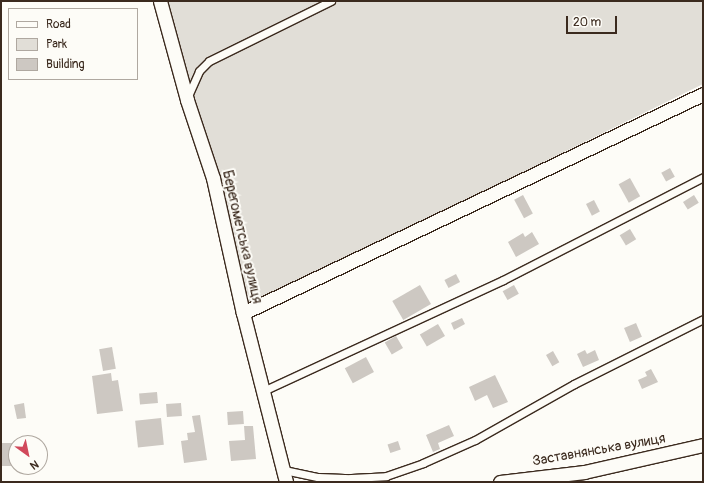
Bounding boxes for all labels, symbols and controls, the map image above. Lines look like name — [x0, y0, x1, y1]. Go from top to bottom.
legend — [8, 8, 138, 80]
scale bar — [568, 8, 619, 34]
text: 20 m — [573, 15, 601, 30]
text: Road — [46, 17, 71, 32]
text: Park — [46, 37, 67, 52]
text: Building — [46, 57, 85, 72]
street label: Берегометська вулиця — [218, 169, 266, 305]
street label: Заставнянська вулиця — [531, 430, 667, 470]
north arrow — [8, 435, 48, 475]
text: N — [28, 457, 41, 472]

